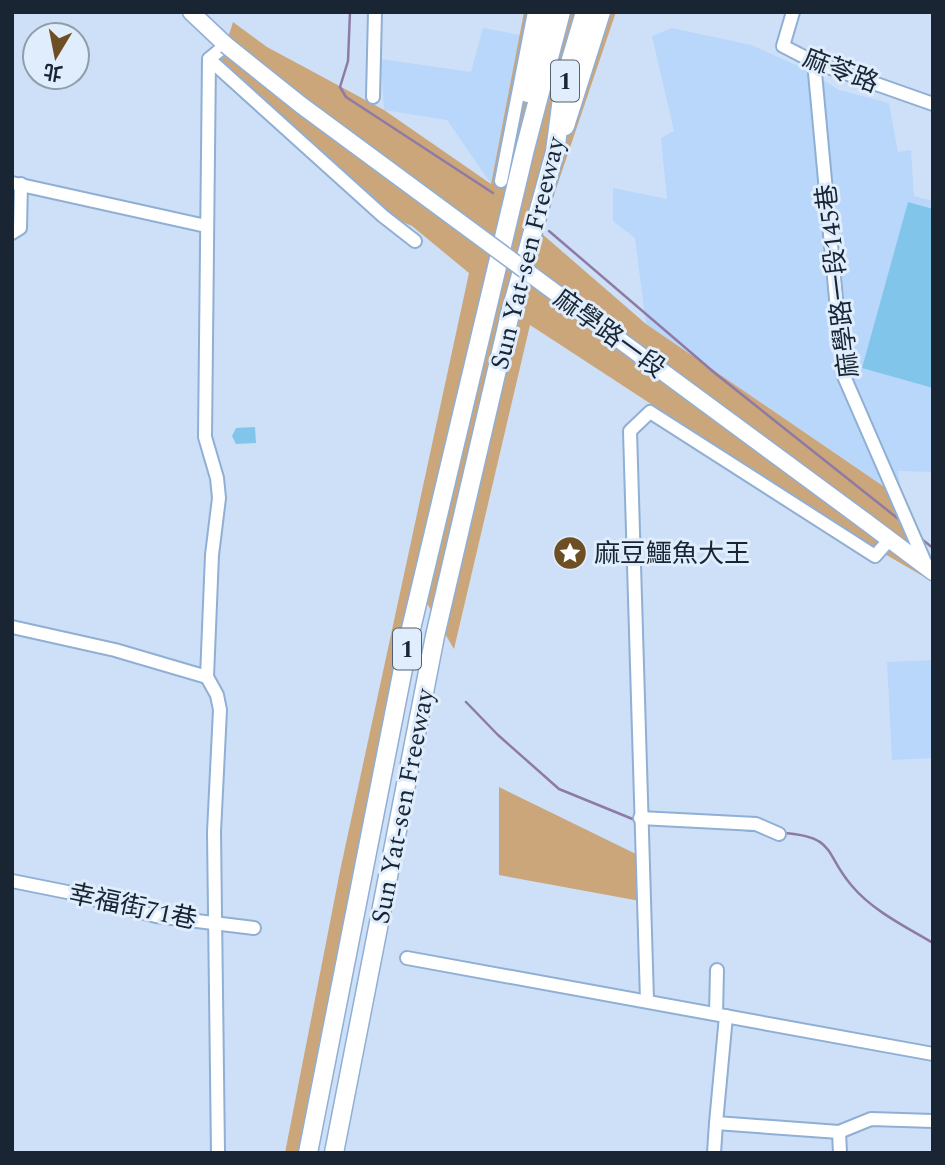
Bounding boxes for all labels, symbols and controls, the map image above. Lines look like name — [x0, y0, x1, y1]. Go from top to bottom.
north arrow — [21, 21, 91, 91]
street label: 麻苓路 — [797, 38, 884, 104]
text: 北 — [41, 55, 65, 87]
road number: 1 — [551, 60, 579, 102]
street label: Sun Yat-sen Freeway — [480, 131, 577, 374]
street label: 麻學路一段145巷 — [806, 182, 870, 380]
street label: 麻學路一段 — [545, 279, 674, 388]
place icon: 麻豆鱷魚大王 — [551, 534, 589, 572]
place label: 麻豆鱷魚大王 — [594, 534, 750, 574]
road number: 1 — [393, 628, 421, 670]
street label: Sun Yat-sen Freeway — [361, 684, 446, 927]
street label: 幸福街71巷 — [65, 874, 201, 940]

